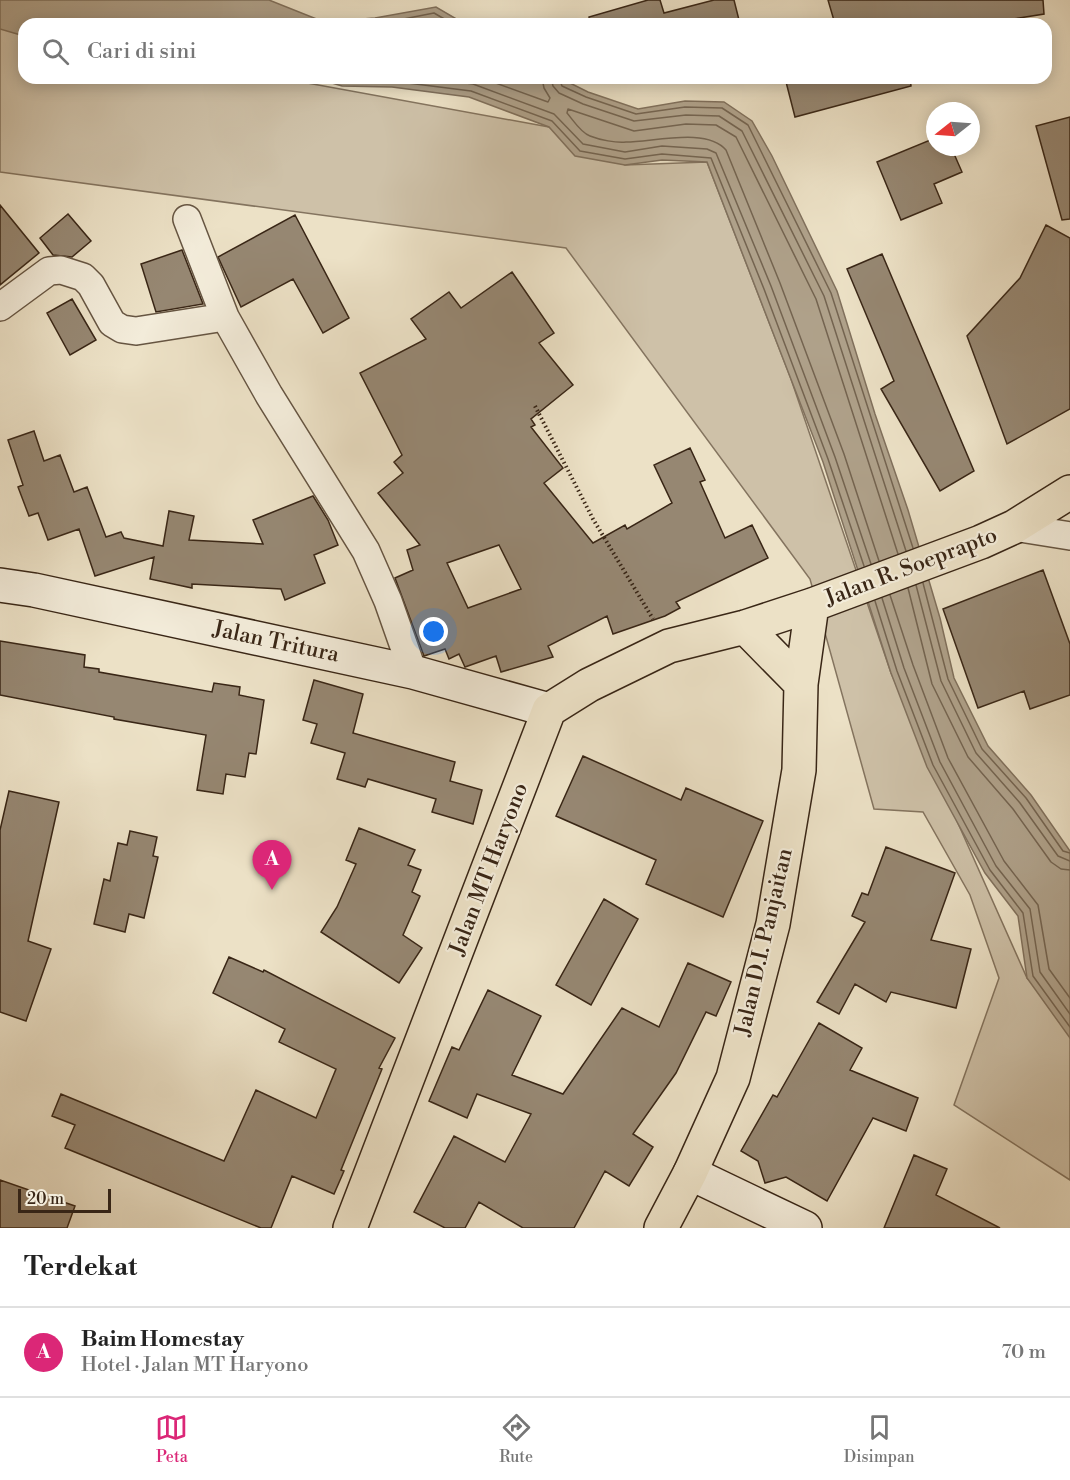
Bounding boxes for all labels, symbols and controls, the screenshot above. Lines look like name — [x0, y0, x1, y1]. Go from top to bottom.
search box — [18, 18, 1052, 84]
icon: search — [39, 35, 72, 68]
text: Cari di sini — [87, 38, 197, 65]
north arrow — [926, 102, 980, 156]
street label: Jalan R. Soeprapto — [820, 522, 1001, 613]
street label: Jalan Tritura — [210, 615, 342, 669]
your location — [419, 617, 448, 646]
street label: Jalan MT Haryono — [443, 779, 534, 960]
pin: A — [252, 840, 292, 890]
street label: Jalan D.I. Panjaitan — [729, 846, 799, 1039]
scale bar — [18, 1186, 111, 1214]
text: 20 m — [27, 1189, 64, 1209]
text: Terdekat — [24, 1251, 137, 1283]
text: Baim Homestay — [81, 1326, 244, 1353]
text: A — [36, 1340, 51, 1365]
text: 70 m — [1002, 1340, 1046, 1365]
text: Hotel · Jalan MT Haryono — [81, 1353, 308, 1378]
tab: Peta — [155, 1411, 188, 1467]
tab: Rute — [499, 1411, 533, 1467]
tab: Disimpan — [844, 1411, 915, 1467]

